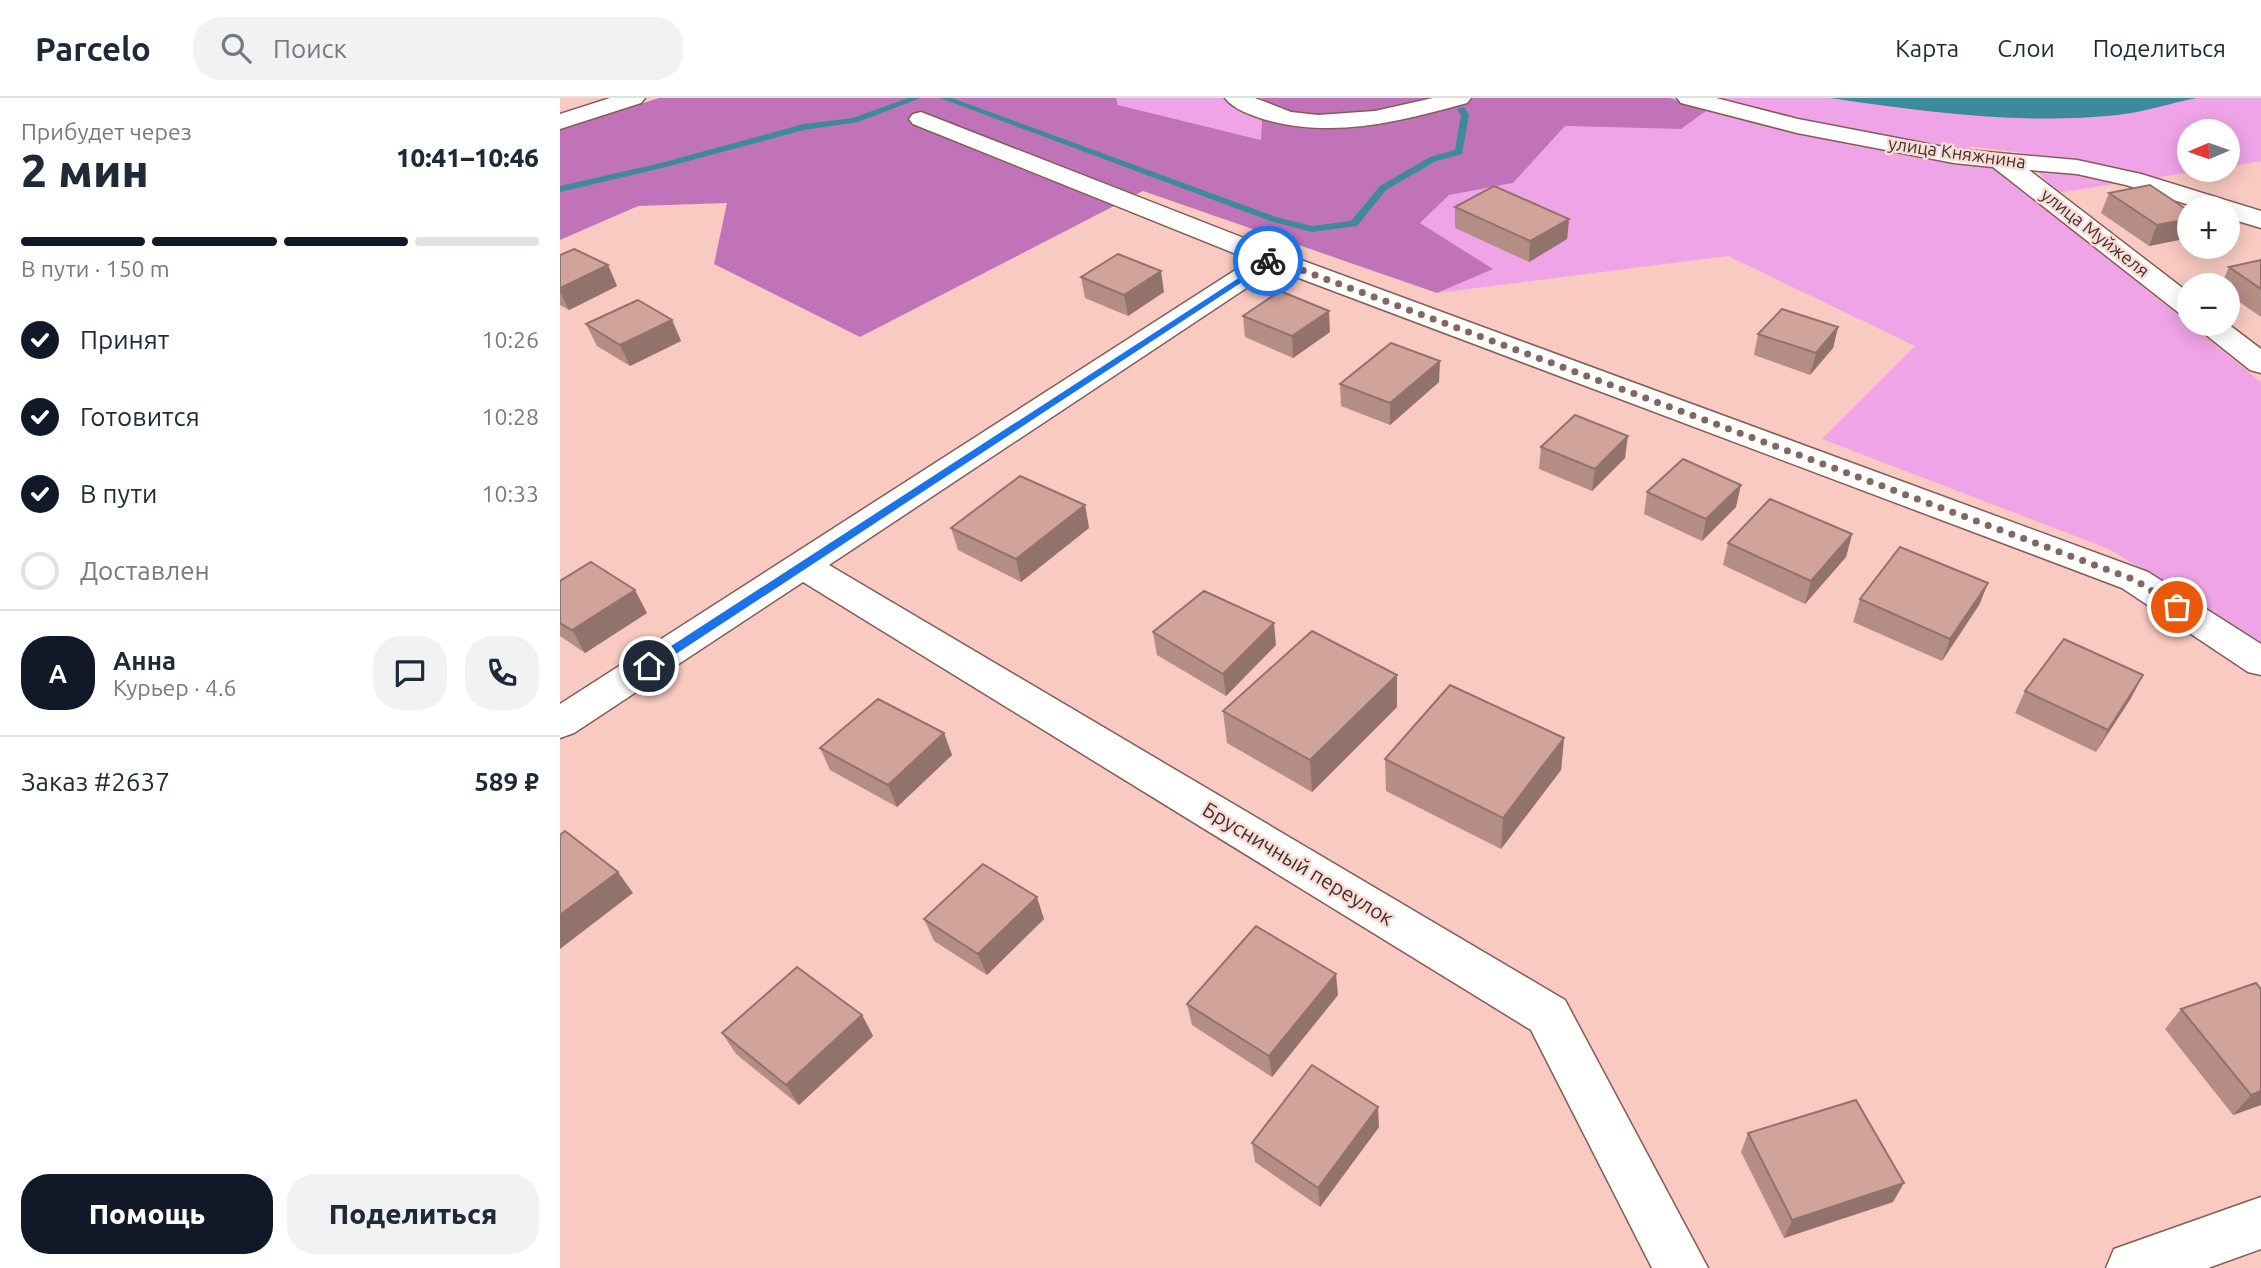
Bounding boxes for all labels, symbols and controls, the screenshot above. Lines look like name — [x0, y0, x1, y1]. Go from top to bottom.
search box — [193, 17, 683, 80]
icon: search — [217, 29, 255, 67]
text: Parcelo — [35, 30, 151, 67]
text: Поиск — [273, 34, 347, 63]
text: Карта — [1895, 35, 1959, 62]
text: Слои — [1997, 35, 2055, 62]
text: Поделиться — [2093, 35, 2226, 62]
text: Прибудет через — [21, 119, 192, 144]
north arrow — [2177, 119, 2240, 182]
map controls — [2177, 119, 2240, 336]
street label: улица Княжнина — [1887, 132, 2027, 172]
text: 10:41–10:46 — [396, 143, 539, 172]
text: 2 мин — [21, 144, 149, 196]
street label: улица Муйжеля — [2038, 184, 2154, 281]
button: + — [2177, 196, 2240, 259]
courier — [1233, 226, 1303, 296]
icon: bike — [1249, 242, 1287, 280]
text: В пути · 150 m — [21, 256, 170, 281]
button: − — [2177, 273, 2240, 336]
icon: check — [21, 321, 59, 359]
text: Принят — [80, 325, 169, 354]
text: 10:26 — [481, 327, 539, 352]
icon: check — [21, 398, 59, 436]
text: Готовится — [80, 402, 200, 431]
text: 10:28 — [481, 404, 539, 429]
icon: check — [21, 475, 59, 513]
text: В пути — [80, 479, 157, 508]
text: 10:33 — [481, 481, 539, 506]
text: Доставлен — [80, 556, 210, 585]
pin — [2147, 577, 2207, 637]
icon: bag — [2158, 588, 2196, 626]
button: chat — [373, 636, 447, 710]
button: phone — [465, 636, 539, 710]
pin — [619, 636, 679, 696]
text: Анна — [113, 646, 176, 675]
icon: home — [630, 647, 668, 685]
text: А — [49, 659, 67, 688]
text: Курьер · 4.6 — [113, 675, 237, 700]
text: Заказ #2637 — [21, 767, 170, 796]
text: 589 ₽ — [474, 767, 539, 796]
street label: Брусничный переулок — [1199, 797, 1399, 930]
button: Помощь — [21, 1174, 273, 1254]
button: Поделиться — [287, 1174, 539, 1254]

